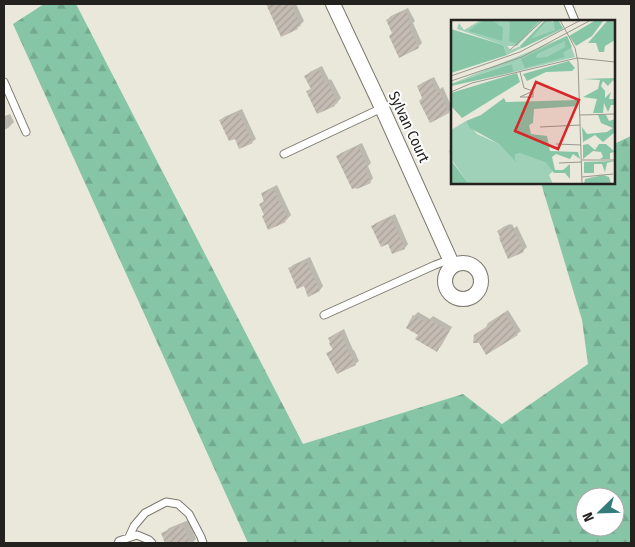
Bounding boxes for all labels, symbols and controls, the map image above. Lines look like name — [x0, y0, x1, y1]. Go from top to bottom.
inset map — [451, 20, 615, 184]
street label: Sylvan Court — [385, 89, 433, 165]
north arrow — [575, 487, 625, 537]
text: N — [579, 510, 598, 524]

